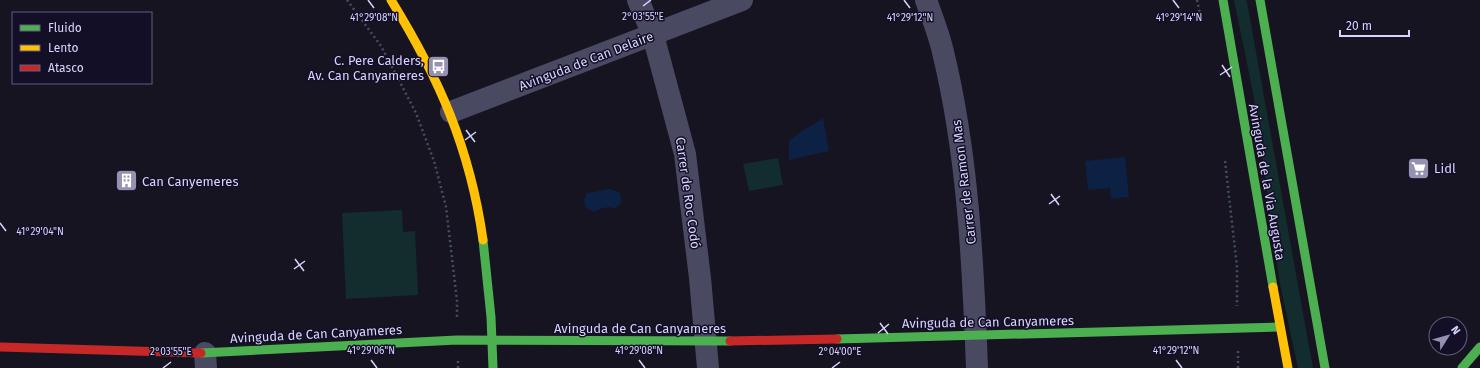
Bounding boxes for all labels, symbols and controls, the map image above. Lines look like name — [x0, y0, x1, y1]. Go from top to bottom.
text: 2°03'55"E — [622, 11, 664, 23]
legend — [12, 12, 152, 84]
text: 41°29'08"N — [350, 12, 398, 24]
text: 41°29'12"N — [887, 12, 933, 24]
text: 41°29'14"N — [1156, 12, 1202, 24]
scale bar — [1340, 12, 1409, 38]
text: 20 m — [1346, 19, 1372, 33]
text: Fluido — [48, 21, 82, 35]
street label: Avinguda de Can Delaire — [517, 28, 655, 94]
text: Lento — [48, 41, 78, 55]
place label: C. Pere Calders, Av. Can Canyameres — [308, 53, 424, 83]
bus stop icon: C. Pere Calders, Av. Can Canyameres — [426, 54, 452, 80]
text: Atasco — [48, 61, 84, 75]
street label: Avinguda de la Via Augusta — [1246, 103, 1288, 261]
street label: Carrer de Ramon Mas — [949, 119, 979, 245]
street label: Carrer de Roc Codó — [673, 136, 703, 250]
supermarket icon: Lidl — [1406, 155, 1432, 181]
place label: Lidl — [1434, 161, 1456, 176]
building icon: Can Canyemeres — [114, 168, 140, 194]
place label: Can Canyemeres — [142, 174, 238, 189]
text: 41°29'04"N — [16, 226, 64, 238]
street label: Avinguda de Can Canyameres — [902, 313, 1074, 331]
north arrow — [1428, 316, 1468, 356]
street label: Avinguda de Can Canyameres — [554, 321, 726, 336]
street label: Avinguda de Can Canyameres — [230, 322, 402, 346]
text: N — [1448, 323, 1463, 337]
text: 41°29'06"N — [347, 345, 395, 357]
text: 41°29'08"N — [615, 345, 663, 357]
text: 41°29'12"N — [1153, 345, 1199, 357]
text: 2°03'55"E — [150, 346, 192, 358]
text: 2°04'00"E — [818, 346, 862, 358]

